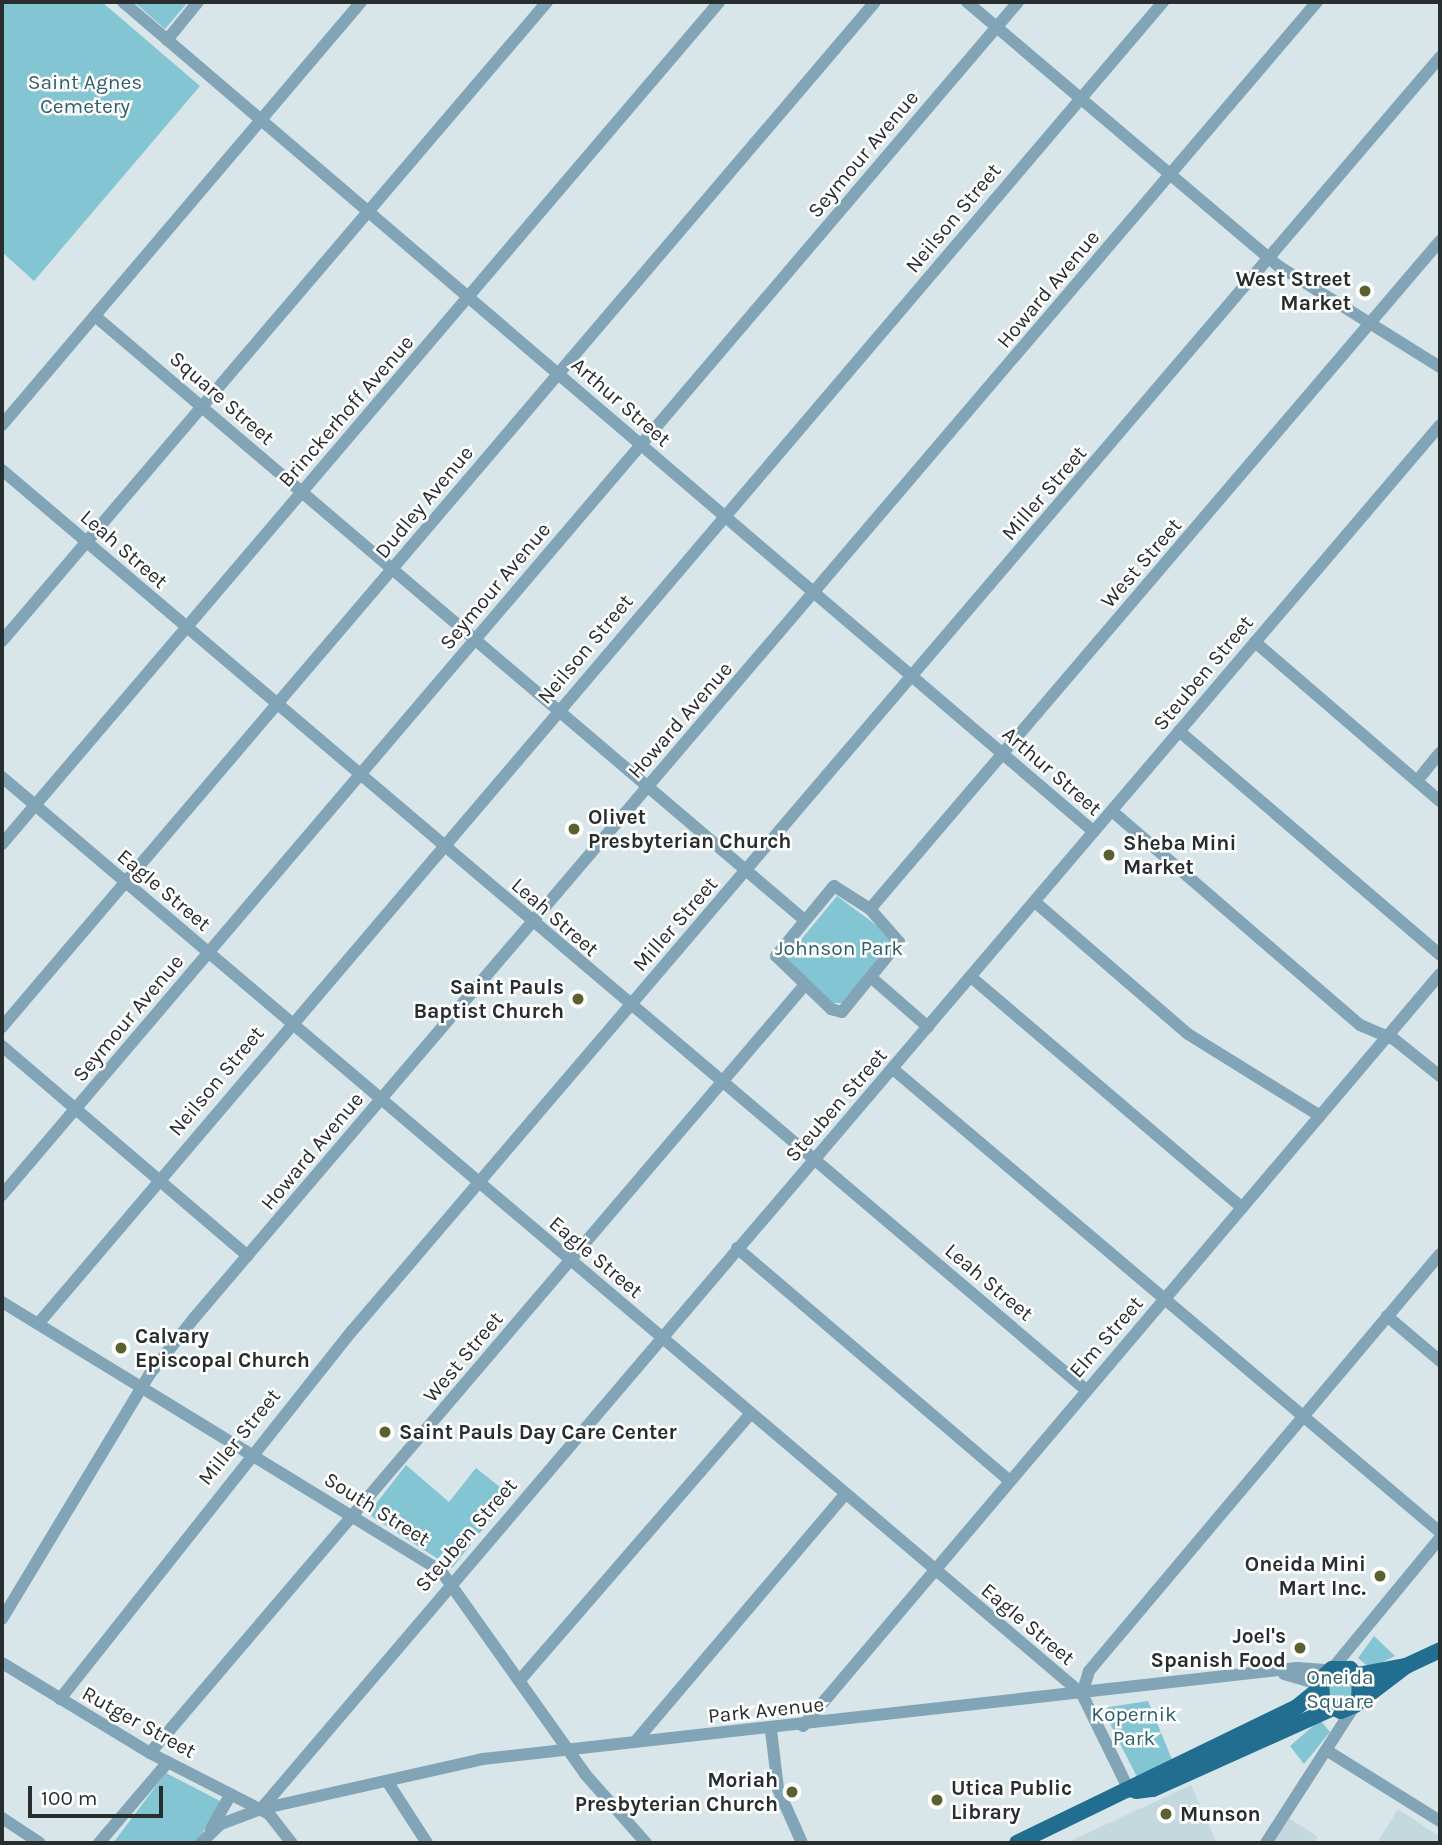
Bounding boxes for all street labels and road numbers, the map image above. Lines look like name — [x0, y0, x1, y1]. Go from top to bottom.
street label: Seymour Avenue — [802, 85, 924, 223]
street label: Neilson Street — [900, 158, 1006, 278]
street label: Howard Avenue — [991, 225, 1105, 353]
street label: Brinckerhoff Avenue — [273, 330, 419, 492]
street label: Square Street — [165, 346, 279, 450]
street label: Arthur Street — [566, 352, 676, 452]
street label: Dudley Avenue — [369, 440, 479, 564]
street label: Miller Street — [996, 441, 1092, 545]
street label: Leah Street — [75, 504, 173, 594]
street label: West Street — [1095, 513, 1187, 613]
street label: Seymour Avenue — [434, 517, 556, 655]
street label: Neilson Street — [532, 589, 638, 709]
street label: Steuben Street — [1148, 610, 1258, 736]
street label: Howard Avenue — [622, 656, 738, 784]
street label: Arthur Street — [997, 721, 1107, 821]
street label: Eagle Street — [112, 844, 216, 936]
street label: Leah Street — [506, 872, 604, 962]
street label: Miller Street — [627, 872, 723, 976]
street label: Seymour Avenue — [67, 949, 189, 1087]
street label: Neilson Street — [163, 1021, 269, 1141]
street label: Steuben Street — [780, 1043, 892, 1167]
street label: Howard Avenue — [255, 1087, 369, 1215]
street label: Eagle Street — [544, 1211, 648, 1303]
street label: Leah Street — [940, 1238, 1038, 1326]
street label: Elm Street — [1064, 1291, 1148, 1383]
street label: West Street — [418, 1307, 508, 1407]
street label: Miller Street — [192, 1384, 286, 1490]
street label: South Street — [319, 1466, 435, 1552]
street label: Steuben Street — [410, 1473, 522, 1597]
street label: Eagle Street — [976, 1578, 1080, 1670]
street label: Rutger Street — [78, 1680, 200, 1764]
street label: Park Avenue — [707, 1691, 825, 1729]

